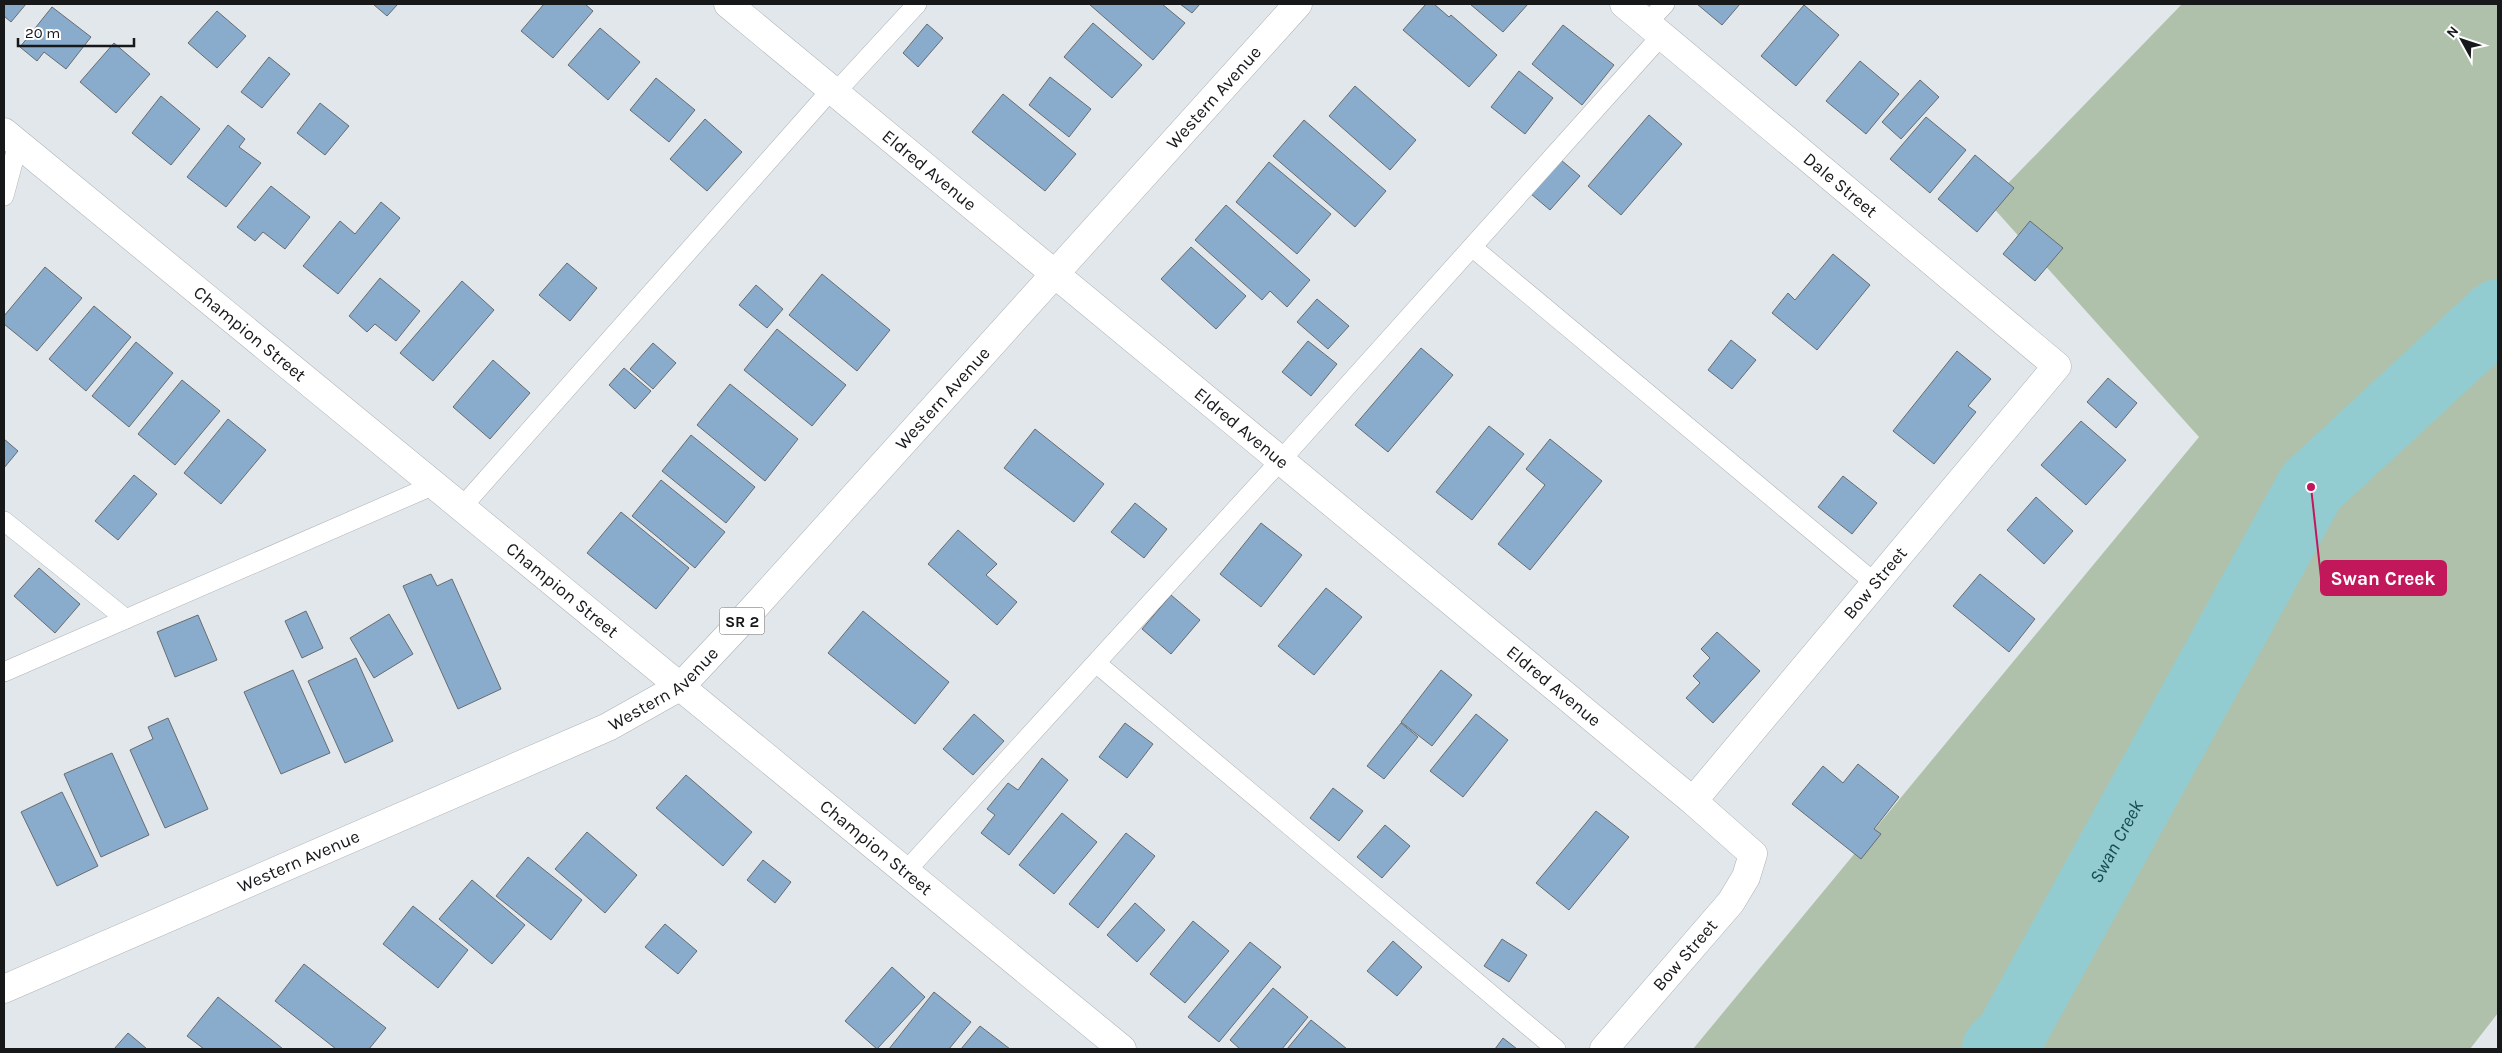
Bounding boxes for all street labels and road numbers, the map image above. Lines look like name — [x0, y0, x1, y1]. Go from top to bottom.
street label: Western Avenue — [1162, 41, 1266, 154]
street label: Eldred Avenue — [878, 125, 981, 216]
street label: Dale Street — [1799, 148, 1882, 222]
street label: Champion Street — [189, 281, 311, 386]
street label: Western Avenue — [891, 342, 995, 454]
street label: Eldred Avenue — [1190, 383, 1293, 473]
street label: Champion Street — [502, 537, 623, 643]
street label: Bow Street — [1838, 542, 1912, 624]
road number: SR 2 — [720, 608, 764, 634]
street label: Eldred Avenue — [1502, 641, 1605, 731]
street label: Western Avenue — [604, 642, 723, 736]
street label: Champion Street — [815, 795, 937, 900]
street label: Western Avenue — [234, 825, 363, 897]
street label: Bow Street — [1648, 915, 1722, 995]

